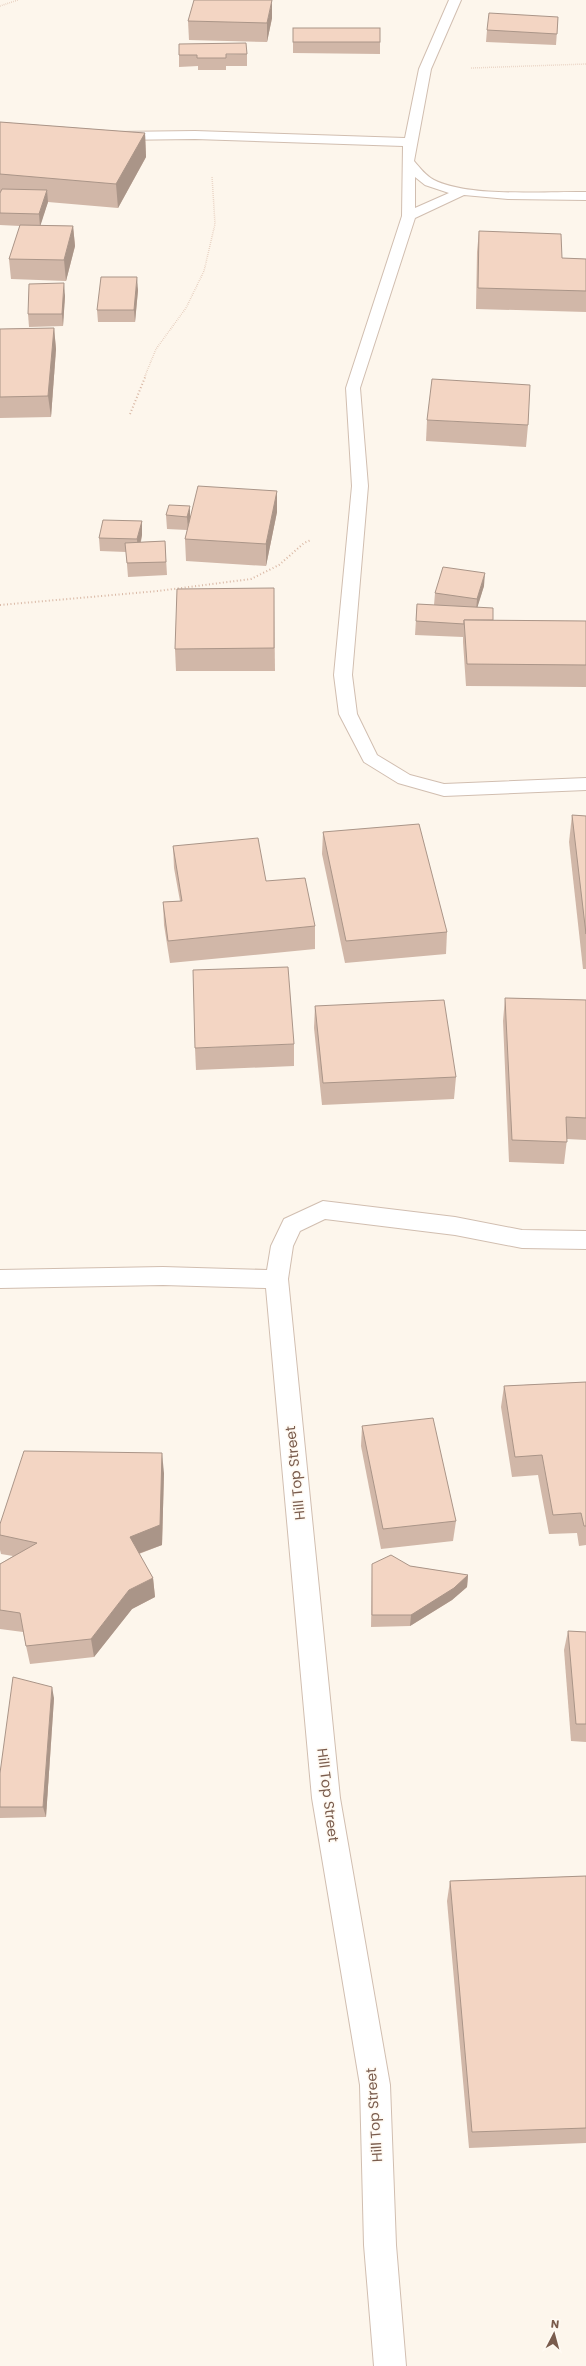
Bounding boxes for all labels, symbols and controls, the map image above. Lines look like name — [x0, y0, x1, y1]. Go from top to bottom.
street label: Hill Top Street — [280, 1425, 310, 1521]
street label: Hill Top Street — [312, 1747, 344, 1843]
street label: Hill Top Street — [361, 2067, 387, 2163]
north arrow — [534, 2314, 574, 2354]
text: N — [550, 2316, 560, 2332]

